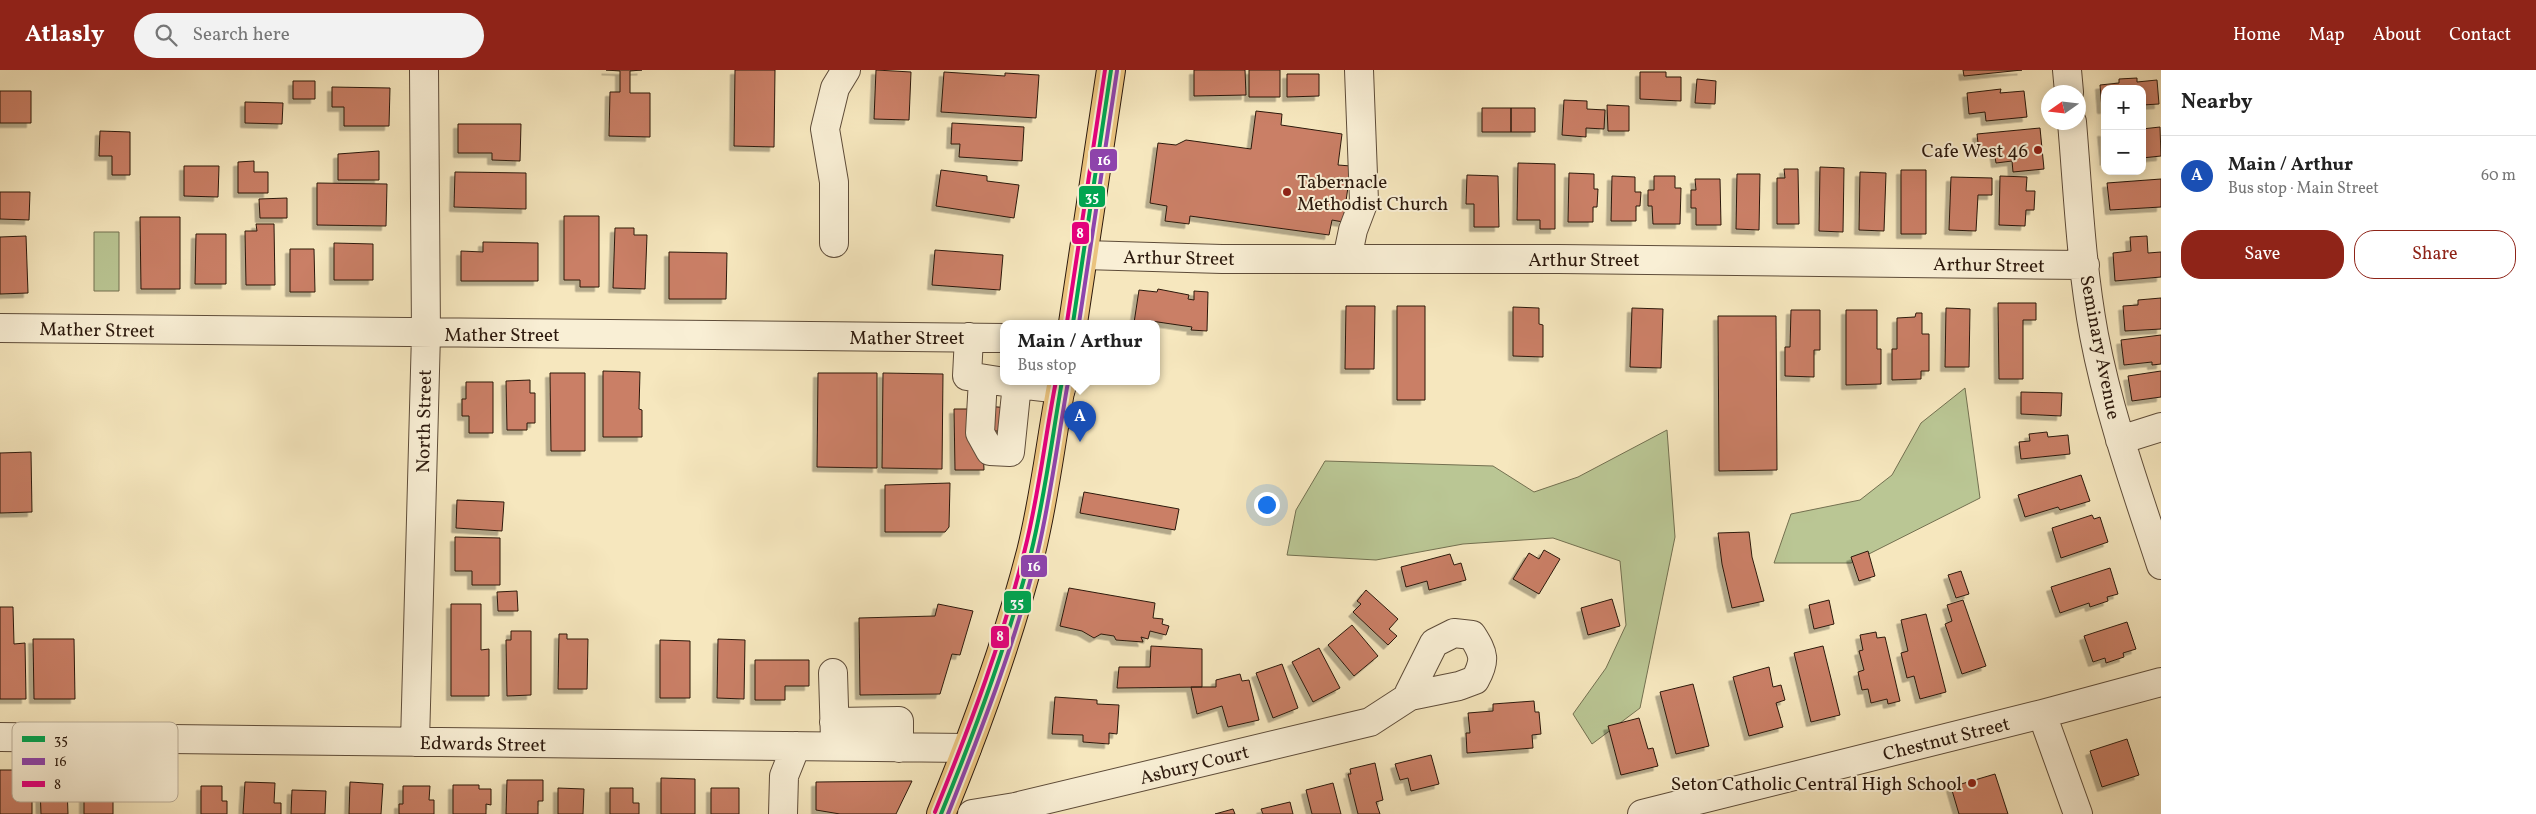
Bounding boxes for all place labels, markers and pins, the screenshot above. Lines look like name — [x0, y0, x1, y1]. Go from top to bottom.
place label: Cafe West 46 — [1921, 139, 2028, 165]
marker: Cafe West 46 — [2032, 144, 2044, 156]
place label: Tabernacle Methodist Church — [1297, 170, 1448, 218]
marker: Tabernacle Methodist Church — [1281, 186, 1293, 198]
pin: A — [1064, 401, 1096, 442]
place label: Seton Catholic Central High School — [1671, 772, 1962, 798]
marker: Seton Catholic Central High School — [1966, 777, 1978, 789]

